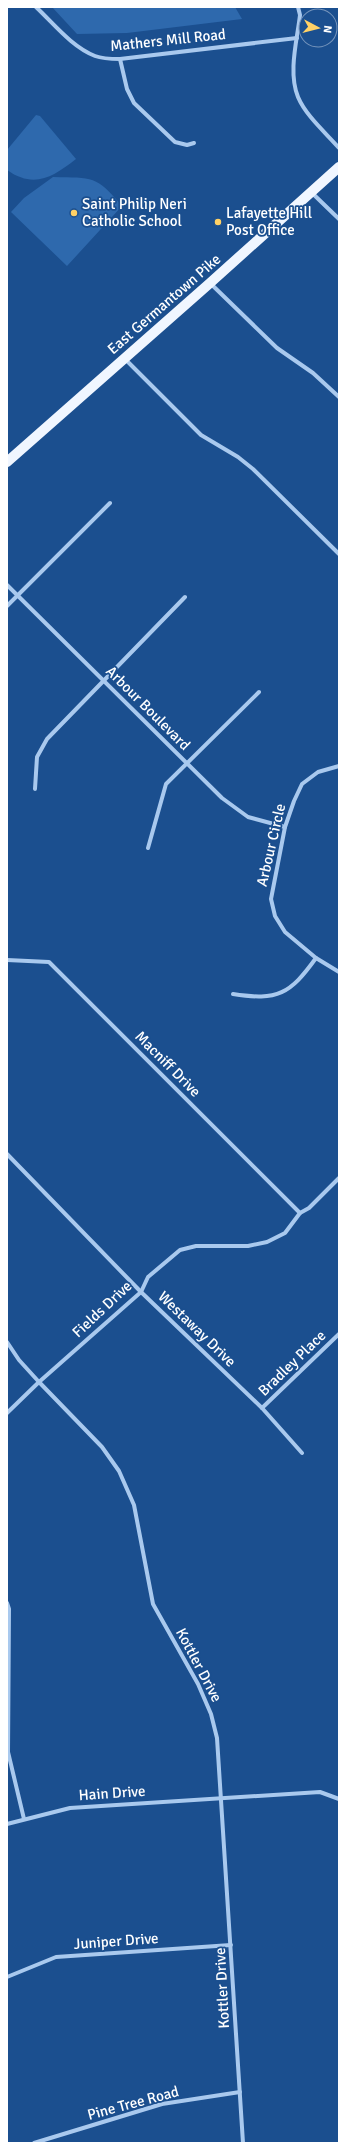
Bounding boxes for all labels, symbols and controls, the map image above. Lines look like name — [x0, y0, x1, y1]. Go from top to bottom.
north arrow — [298, 8, 338, 48]
street label: Mathers Mill Road — [109, 25, 227, 55]
text: N — [321, 25, 334, 34]
place label: Saint Philip Neri Catholic School — [82, 195, 187, 230]
place label: Lafayette Hill Post Office — [226, 204, 312, 239]
marker: Saint Philip Neri Catholic School — [69, 208, 79, 218]
marker: Lafayette Hill Post Office — [213, 217, 223, 227]
street label: East Germantown Pike — [104, 250, 224, 358]
street label: Arbour Boulevard — [102, 662, 194, 754]
street label: Arbour Circle — [253, 802, 289, 888]
street label: Macniff Drive — [131, 1027, 205, 1101]
street label: Fields Drive — [68, 1277, 136, 1341]
street label: Westaway Drive — [154, 1287, 240, 1371]
street label: Bradley Place — [255, 1326, 329, 1400]
street label: Kottler Drive — [172, 1625, 226, 1705]
street label: Hain Drive — [78, 1782, 146, 1804]
street label: Juniper Drive — [73, 1929, 159, 1953]
street label: Kottler Drive — [211, 1947, 233, 2029]
street label: Pine Tree Road — [85, 2082, 181, 2124]

